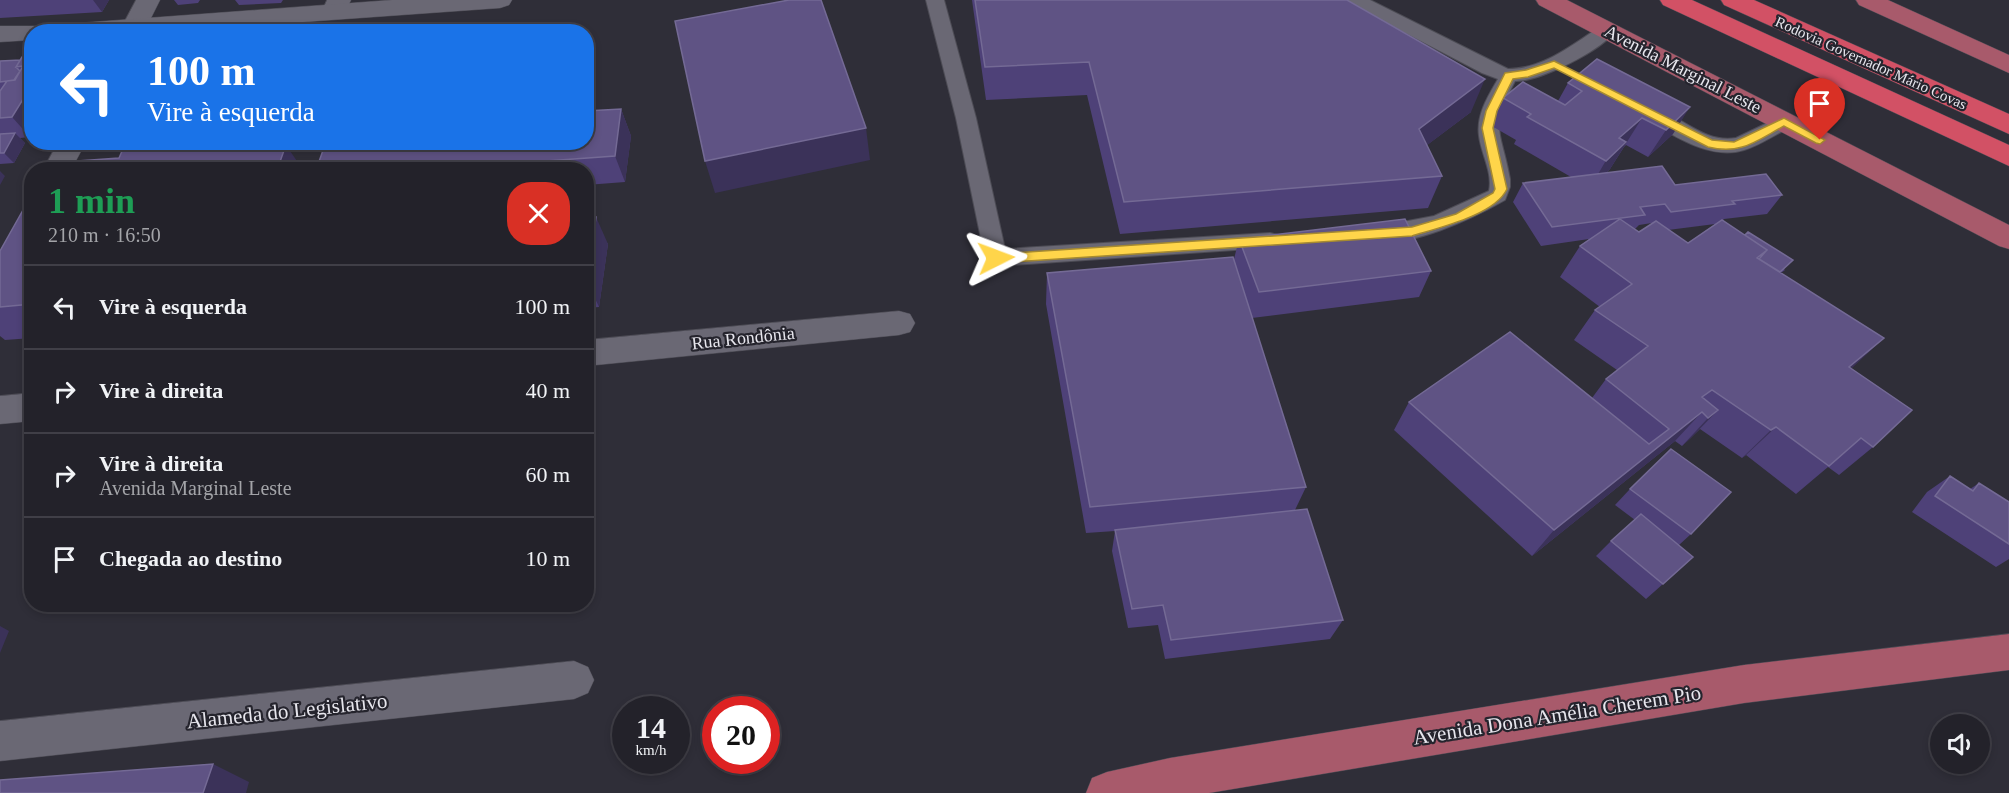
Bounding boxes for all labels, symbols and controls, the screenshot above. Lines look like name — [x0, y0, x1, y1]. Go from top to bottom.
street label: Rodovia Governador Mário Covas — [1773, 13, 1969, 113]
street label: Avenida Marginal Leste — [1601, 21, 1765, 117]
icon: left — [48, 48, 126, 126]
text: 100 m — [147, 48, 256, 94]
pin — [1794, 78, 1845, 140]
icon: arrive — [1803, 87, 1836, 120]
text: Vire à esquerda — [147, 97, 315, 127]
text: 1 min — [48, 181, 135, 221]
button: close — [507, 182, 570, 245]
text: 210 m · 16:50 — [48, 224, 161, 246]
position arrow — [964, 226, 1028, 290]
icon: left — [48, 291, 81, 324]
text: Vire à esquerda — [99, 294, 247, 319]
text: 100 m — [514, 294, 570, 319]
street label: Rua Rondônia — [690, 323, 796, 353]
icon: right — [48, 375, 81, 408]
text: Vire à direita — [99, 378, 223, 403]
text: 40 m — [525, 378, 570, 403]
text: Vire à direita — [99, 451, 223, 476]
icon: right — [48, 459, 81, 492]
text: 60 m — [525, 462, 570, 487]
text: Avenida Marginal Leste — [99, 477, 292, 499]
icon: arrive — [48, 543, 81, 576]
text: Chegada ao destino — [99, 546, 282, 571]
text: 10 m — [525, 546, 570, 571]
street label: Avenida Dona Amélia Cherem Pio — [1411, 680, 1703, 750]
street label: Alameda do Legislativo — [185, 689, 389, 733]
speed limit sign: 20 — [702, 696, 780, 774]
text: 14 — [636, 711, 666, 744]
map controls — [1930, 714, 1990, 774]
button: sound — [1930, 714, 1990, 774]
text: km/h — [636, 742, 666, 758]

